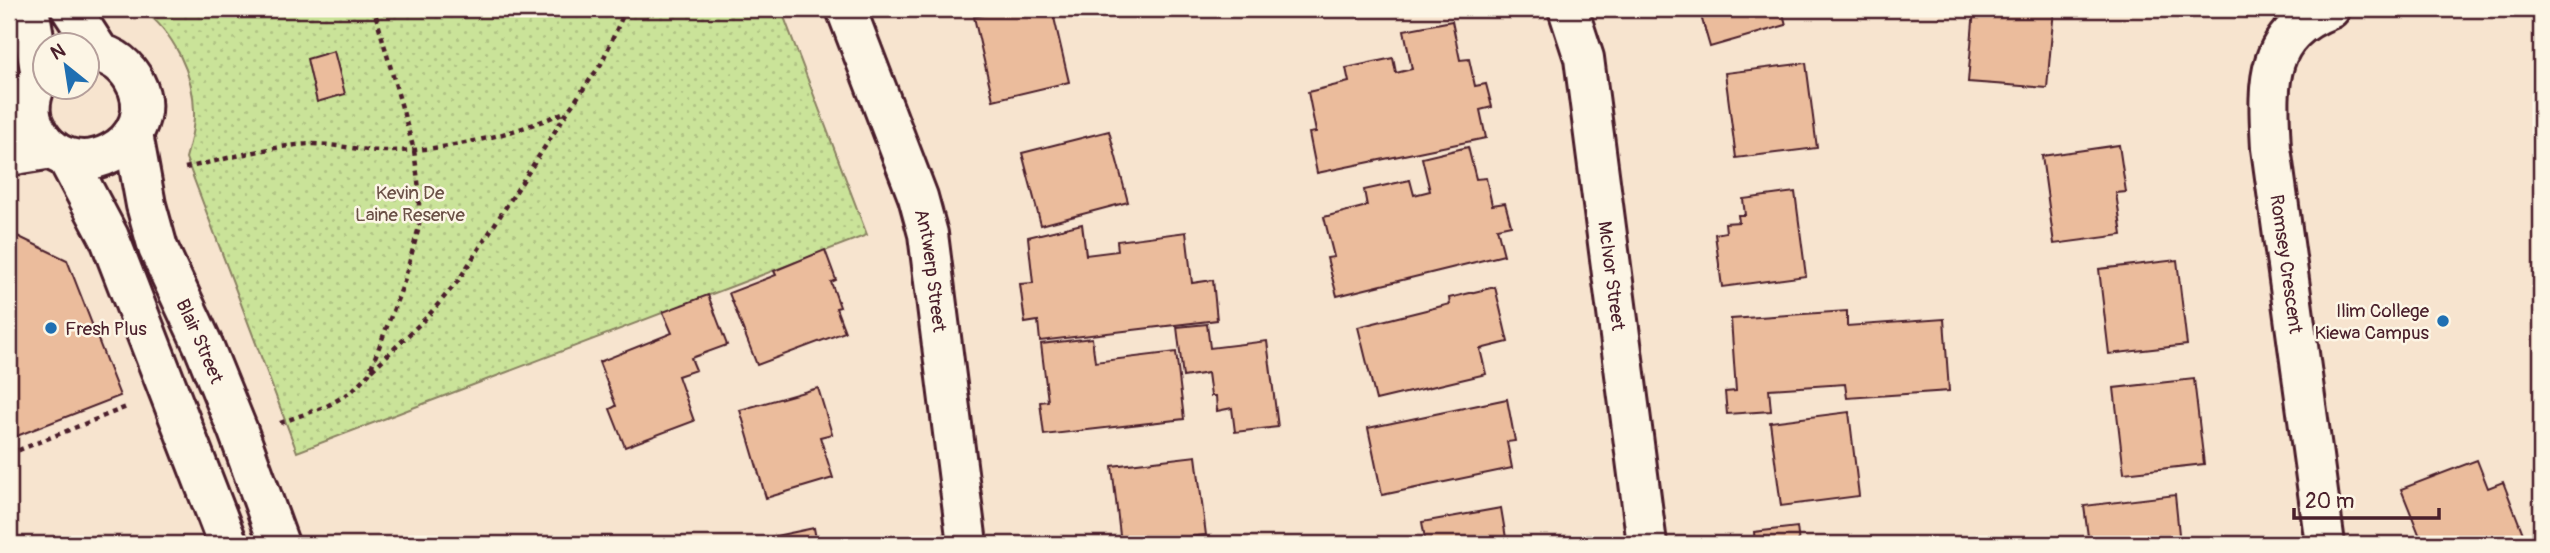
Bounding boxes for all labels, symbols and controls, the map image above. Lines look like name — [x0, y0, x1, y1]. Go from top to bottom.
north arrow — [32, 32, 102, 102]
text: N — [46, 38, 70, 66]
park label: Kevin De Laine Reserve — [355, 181, 466, 227]
street label: Romsey Crescent — [2264, 193, 2308, 336]
street label: Antwerp Street — [909, 206, 951, 334]
street label: McIvor Street — [1592, 220, 1630, 332]
street label: Blair Street — [170, 295, 229, 387]
place label: Ilim College Kiewa Campus — [2315, 299, 2430, 345]
marker: Ilim College Kiewa Campus — [2435, 313, 2451, 329]
place label: Fresh Plus — [65, 317, 147, 341]
marker: Fresh Plus — [43, 320, 59, 336]
scale bar — [2294, 476, 2440, 520]
text: 20 m — [2305, 488, 2354, 515]

